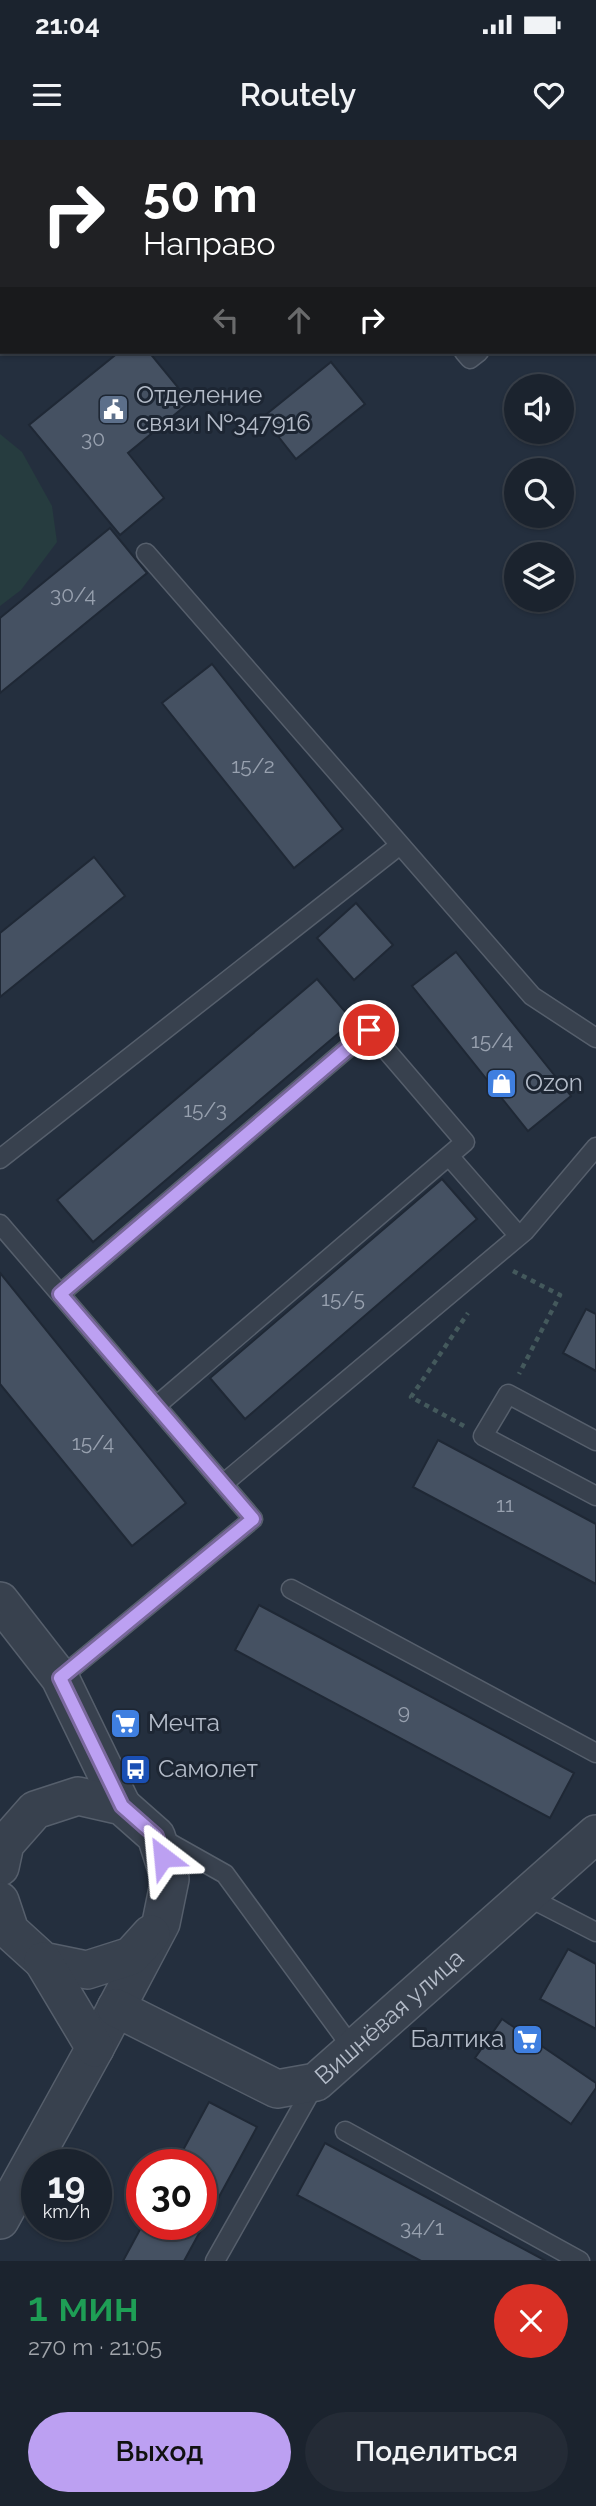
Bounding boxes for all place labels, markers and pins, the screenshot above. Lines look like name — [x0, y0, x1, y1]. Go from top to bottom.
place label: Отделение связи №347916 — [136, 380, 311, 437]
public building icon: Отделение связи №347916 — [96, 392, 130, 426]
pin — [339, 1000, 399, 1060]
shop icon: Ozon — [485, 1066, 519, 1100]
place label: Ozon — [525, 1068, 583, 1097]
supermarket icon: Мечта — [108, 1706, 142, 1740]
place label: Мечта — [148, 1708, 220, 1737]
bus stop icon: Самолет — [118, 1752, 152, 1786]
place label: Самолет — [158, 1754, 258, 1783]
supermarket icon: Балтика — [510, 2022, 544, 2056]
place label: Балтика — [410, 2024, 504, 2053]

